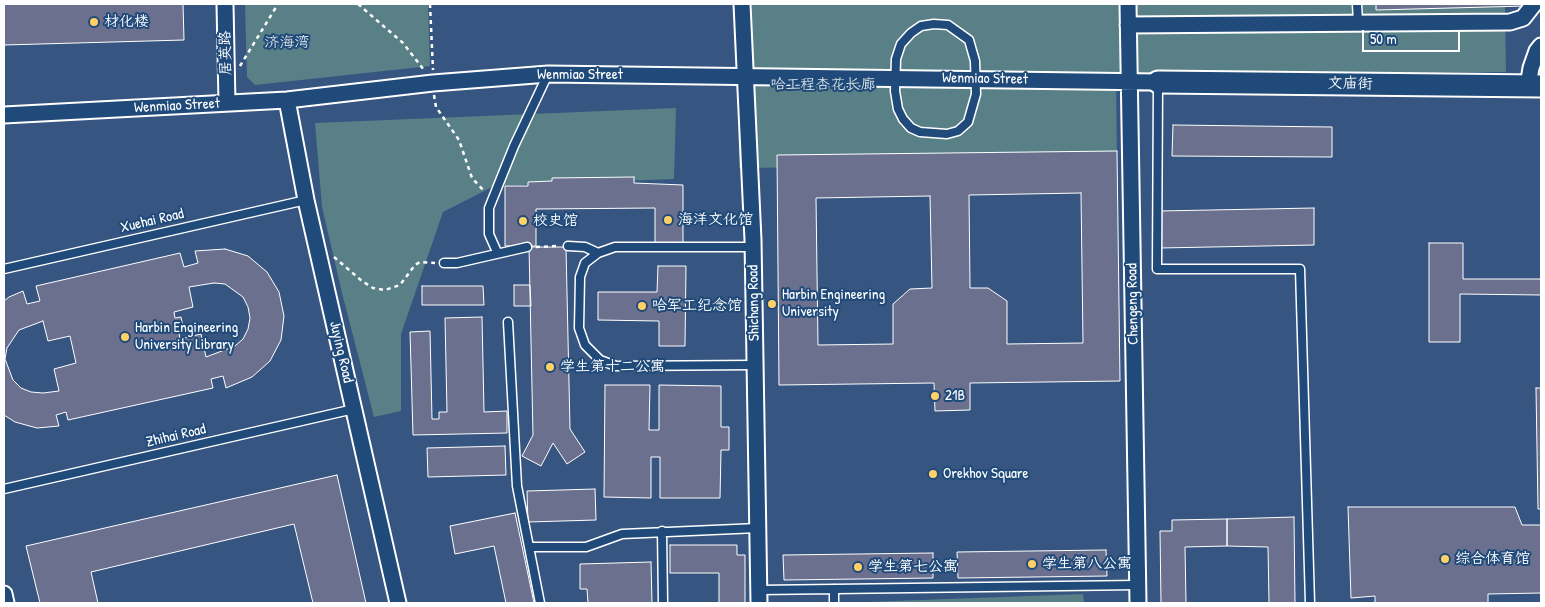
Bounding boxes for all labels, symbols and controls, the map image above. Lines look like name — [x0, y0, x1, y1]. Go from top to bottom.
place label: 材化楼 — [104, 13, 149, 31]
marker: 材化楼 — [88, 16, 100, 28]
scale bar — [1365, 20, 1462, 52]
text: 50 m — [1370, 28, 1397, 49]
street label: 居英路 — [217, 30, 235, 76]
park label: 济海湾 — [265, 34, 309, 52]
street label: Wenmiao Street — [537, 66, 623, 84]
street label: Wenmiao Street — [942, 69, 1028, 89]
street label: 文庙街 — [1327, 75, 1373, 93]
park label: 哈工程杏花长廊 — [771, 76, 875, 94]
street label: Wenmiao Street — [134, 95, 220, 117]
street label: Xuehai Road — [119, 205, 185, 237]
place label: 海洋文化馆 — [678, 211, 753, 229]
place label: 校史馆 — [533, 212, 578, 230]
marker: 海洋文化馆 — [662, 214, 674, 226]
marker: 校史馆 — [517, 215, 529, 227]
street label: Chengeng Road — [1123, 263, 1143, 345]
street label: Shichang Road — [744, 265, 764, 341]
place label: Harbin Engineering University — [782, 286, 885, 321]
place label: 哈军工纪念馆 — [652, 297, 742, 315]
marker: Harbin Engineering University — [766, 298, 778, 310]
marker: 哈军工纪念馆 — [636, 300, 648, 312]
place label: Harbin Engineering University Library — [135, 319, 238, 354]
street label: Juying Road — [325, 319, 357, 385]
marker: Harbin Engineering University Library — [119, 331, 131, 343]
place label: 学生第十二公寓 — [560, 358, 665, 376]
marker: 学生第十二公寓 — [544, 361, 556, 373]
place label: 21B — [945, 387, 965, 405]
marker: 21B — [929, 390, 941, 402]
street label: Zhihai Road — [144, 420, 208, 452]
place label: Orekhov Square — [943, 465, 1029, 483]
marker: Orekhov Square — [927, 468, 939, 480]
place label: 综合体育馆 — [1455, 550, 1530, 568]
marker: 综合体育馆 — [1439, 553, 1451, 565]
place label: 学生第八公寓 — [1042, 555, 1132, 573]
place label: 学生第七公寓 — [868, 558, 958, 576]
marker: 学生第八公寓 — [1026, 558, 1038, 570]
marker: 学生第七公寓 — [852, 561, 864, 573]

